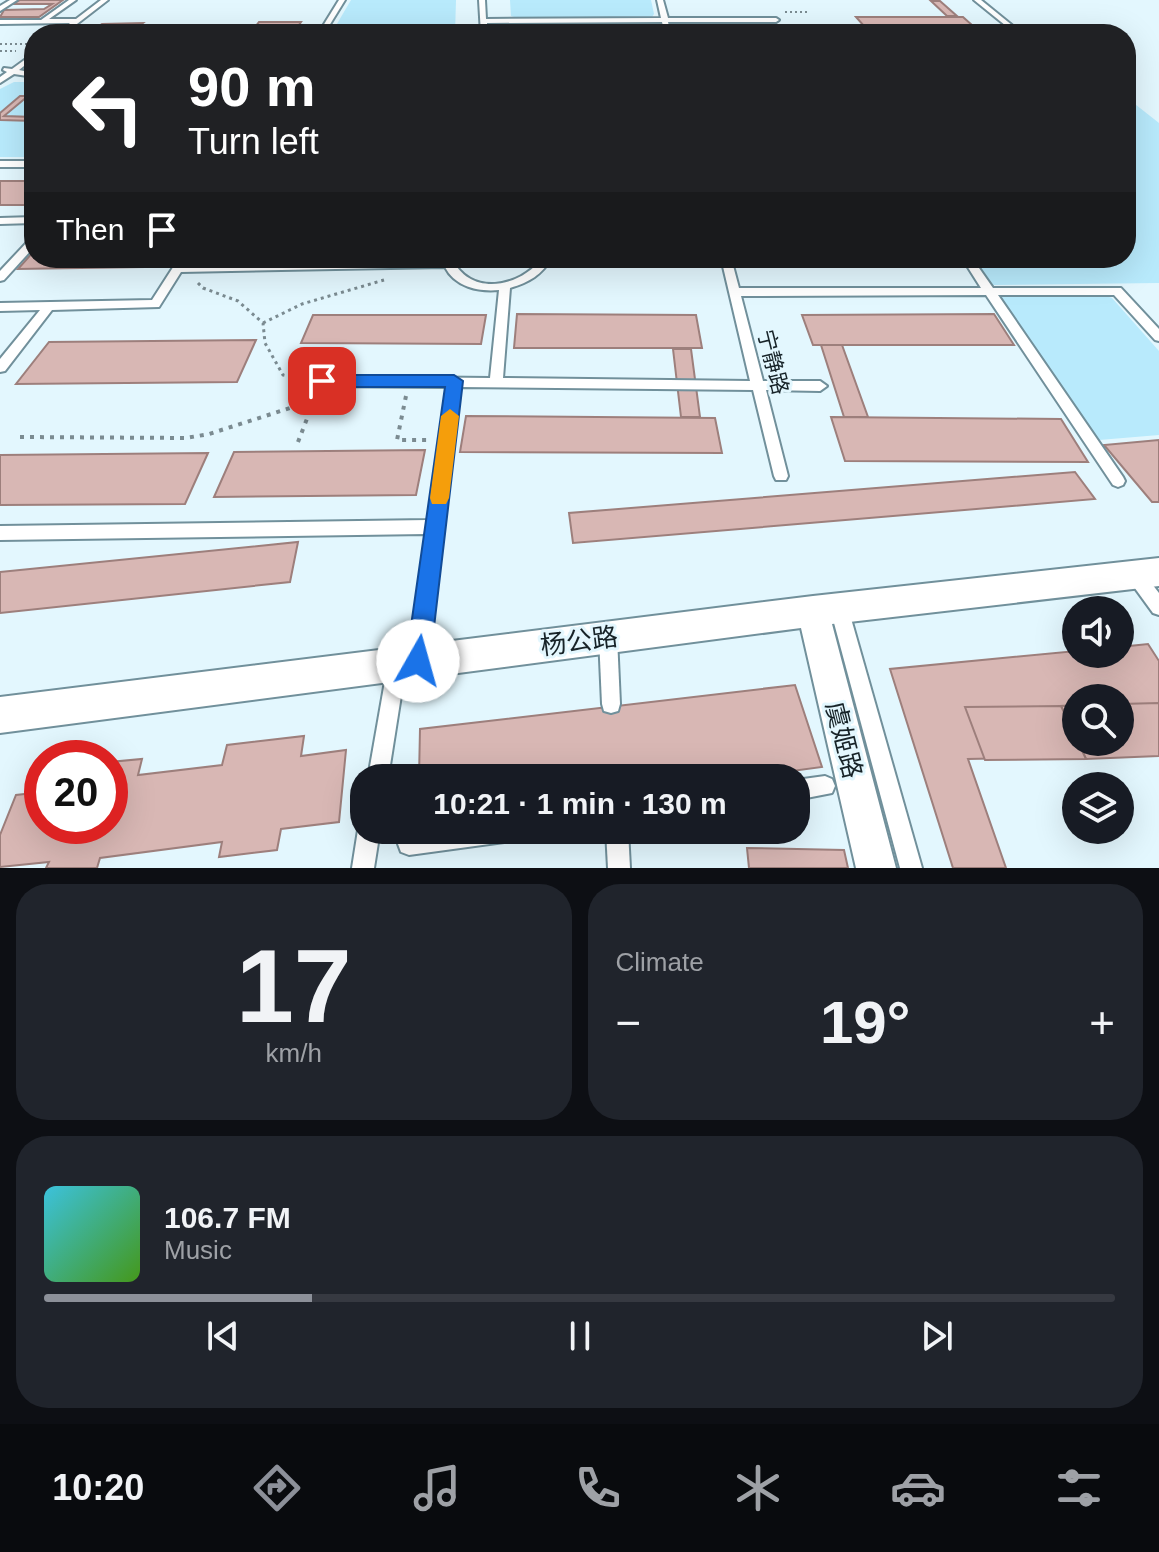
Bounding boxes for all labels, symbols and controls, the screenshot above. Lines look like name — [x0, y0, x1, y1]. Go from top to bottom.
text: 90 m — [188, 55, 316, 118]
icon: left — [56, 56, 160, 160]
text: Turn left — [188, 121, 319, 162]
icon: arrive — [140, 208, 184, 252]
text: Then — [56, 213, 124, 246]
street label: 宁静路 — [753, 327, 793, 397]
pin — [288, 347, 356, 415]
icon: arrive — [300, 359, 344, 403]
map controls — [1062, 596, 1134, 844]
button: sound — [1062, 596, 1134, 668]
position arrow — [376, 619, 460, 703]
street label: 杨公路 — [538, 621, 620, 661]
button: search — [1062, 684, 1134, 756]
street label: 虞姬路 — [820, 699, 868, 781]
speed limit sign: 20 — [24, 740, 128, 844]
button: layers — [1062, 772, 1134, 844]
text: 10:21 · 1 min · 130 m — [433, 787, 727, 820]
text: 17 — [236, 928, 352, 1044]
text: Climate — [616, 947, 704, 977]
text: 19° — [820, 989, 911, 1056]
text: − — [616, 998, 641, 1047]
text: + — [1089, 998, 1115, 1047]
text: km/h — [266, 1038, 322, 1068]
text: 106.7 FM — [164, 1201, 291, 1234]
text: Music — [164, 1235, 232, 1265]
icon: previous — [201, 1314, 245, 1358]
icon: pause — [558, 1314, 602, 1358]
icon: next — [915, 1314, 959, 1358]
icon: directions — [249, 1460, 305, 1516]
icon: music — [409, 1460, 465, 1516]
icon: phone — [570, 1460, 626, 1516]
icon: climate — [730, 1460, 786, 1516]
icon: car — [890, 1460, 946, 1516]
icon: filters — [1051, 1460, 1107, 1516]
text: 10:20 — [52, 1467, 144, 1508]

